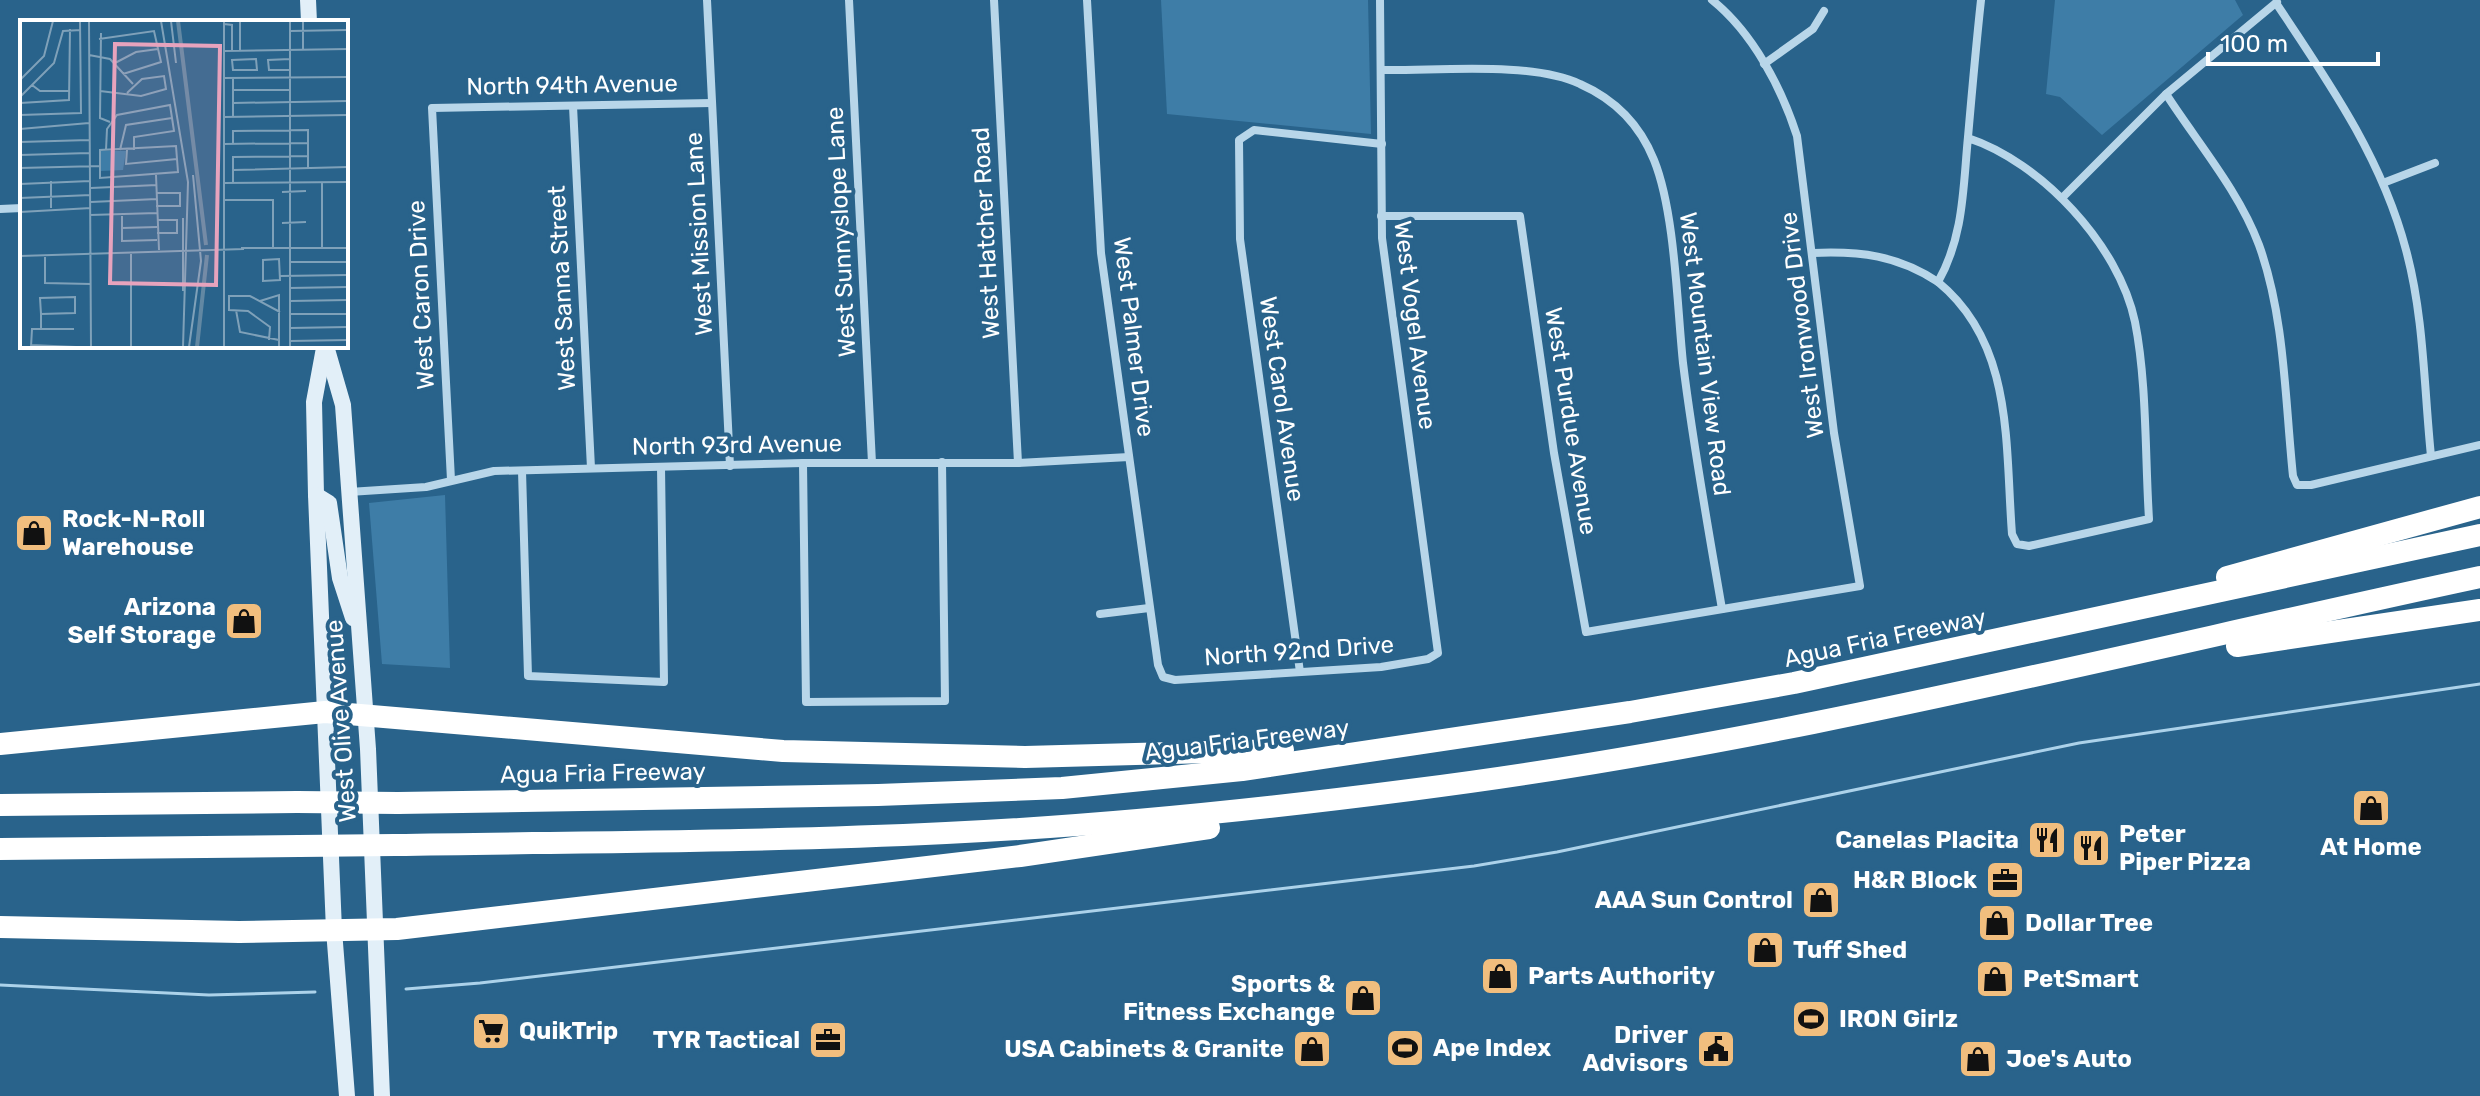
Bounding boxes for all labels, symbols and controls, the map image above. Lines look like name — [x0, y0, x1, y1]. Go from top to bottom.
scale bar — [2208, 16, 2378, 66]
inset map — [20, 20, 348, 348]
text: 100 m — [2220, 30, 2288, 58]
street label: North 94th Avenue — [466, 69, 678, 101]
street label: West Sunnyslope Lane — [820, 106, 862, 358]
street label: West Hatcher Road — [966, 126, 1006, 340]
street label: West Mission Lane — [680, 132, 718, 336]
street label: West Sanna Street — [543, 185, 581, 391]
street label: West Caron Drive — [402, 200, 440, 390]
street label: West Ironwood Drive — [1774, 210, 1830, 440]
street label: West Mountain View Road — [1674, 211, 1736, 497]
street label: West Vogel Avenue — [1388, 219, 1442, 431]
street label: West Palmer Drive — [1108, 236, 1160, 438]
street label: West Carol Avenue — [1254, 295, 1310, 503]
street label: West Purdue Avenue — [1539, 305, 1603, 537]
street label: North 93rd Avenue — [632, 429, 842, 461]
place label: Rock-N-Roll Warehouse — [62, 505, 205, 561]
shop icon: Rock-N-Roll Warehouse — [13, 512, 55, 554]
place label: Arizona Self Storage — [68, 593, 216, 649]
shop icon: Arizona Self Storage — [223, 600, 265, 642]
street label: Agua Fria Freeway — [1781, 603, 1989, 673]
street label: West Olive Avenue — [320, 619, 362, 823]
street label: North 92nd Drive — [1203, 630, 1395, 672]
street label: Agua Fria Freeway — [1143, 714, 1351, 766]
street label: Agua Fria Freeway — [500, 757, 706, 789]
shop icon: At Home — [2350, 787, 2392, 829]
restaurant icon: Canelas Placita — [2026, 819, 2068, 861]
place label: Peter Piper Pizza — [2119, 820, 2251, 876]
place label: Canelas Placita — [1835, 826, 2019, 854]
restaurant icon: Peter Piper Pizza — [2070, 827, 2112, 869]
place label: At Home — [2320, 833, 2422, 861]
office icon: H&R Block — [1984, 859, 2026, 901]
place label: H&R Block — [1853, 866, 1977, 894]
shop icon: AAA Sun Control — [1800, 879, 1842, 921]
place label: AAA Sun Control — [1595, 886, 1793, 914]
shop icon: Dollar Tree — [1976, 902, 2018, 944]
place label: Dollar Tree — [2025, 909, 2153, 937]
shop icon: Tuff Shed — [1744, 929, 1786, 971]
place label: Tuff Shed — [1793, 936, 1907, 964]
shop icon: Parts Authority — [1479, 955, 1521, 997]
shop icon: PetSmart — [1974, 958, 2016, 1000]
place label: Parts Authority — [1528, 962, 1715, 990]
place label: PetSmart — [2023, 965, 2139, 993]
place label: Sports & Fitness Exchange — [1123, 970, 1335, 1026]
shop icon: Sports & Fitness Exchange — [1342, 977, 1384, 1019]
sports icon: IRON Girlz — [1790, 998, 1832, 1040]
place label: IRON Girlz — [1839, 1005, 1958, 1033]
supermarket icon: QuikTrip — [470, 1010, 512, 1052]
place label: QuikTrip — [519, 1017, 618, 1045]
office icon: TYR Tactical — [807, 1019, 849, 1061]
place label: Driver Advisors — [1583, 1021, 1688, 1077]
place label: TYR Tactical — [653, 1026, 800, 1054]
sports icon: Ape Index — [1384, 1027, 1426, 1069]
shop icon: USA Cabinets & Granite — [1291, 1028, 1333, 1070]
public building icon: Driver Advisors — [1695, 1028, 1737, 1070]
place label: Ape Index — [1433, 1034, 1551, 1062]
place label: USA Cabinets & Granite — [1004, 1035, 1284, 1063]
shop icon: Joe's Auto — [1957, 1038, 1999, 1080]
place label: Joe's Auto — [2006, 1045, 2132, 1073]

